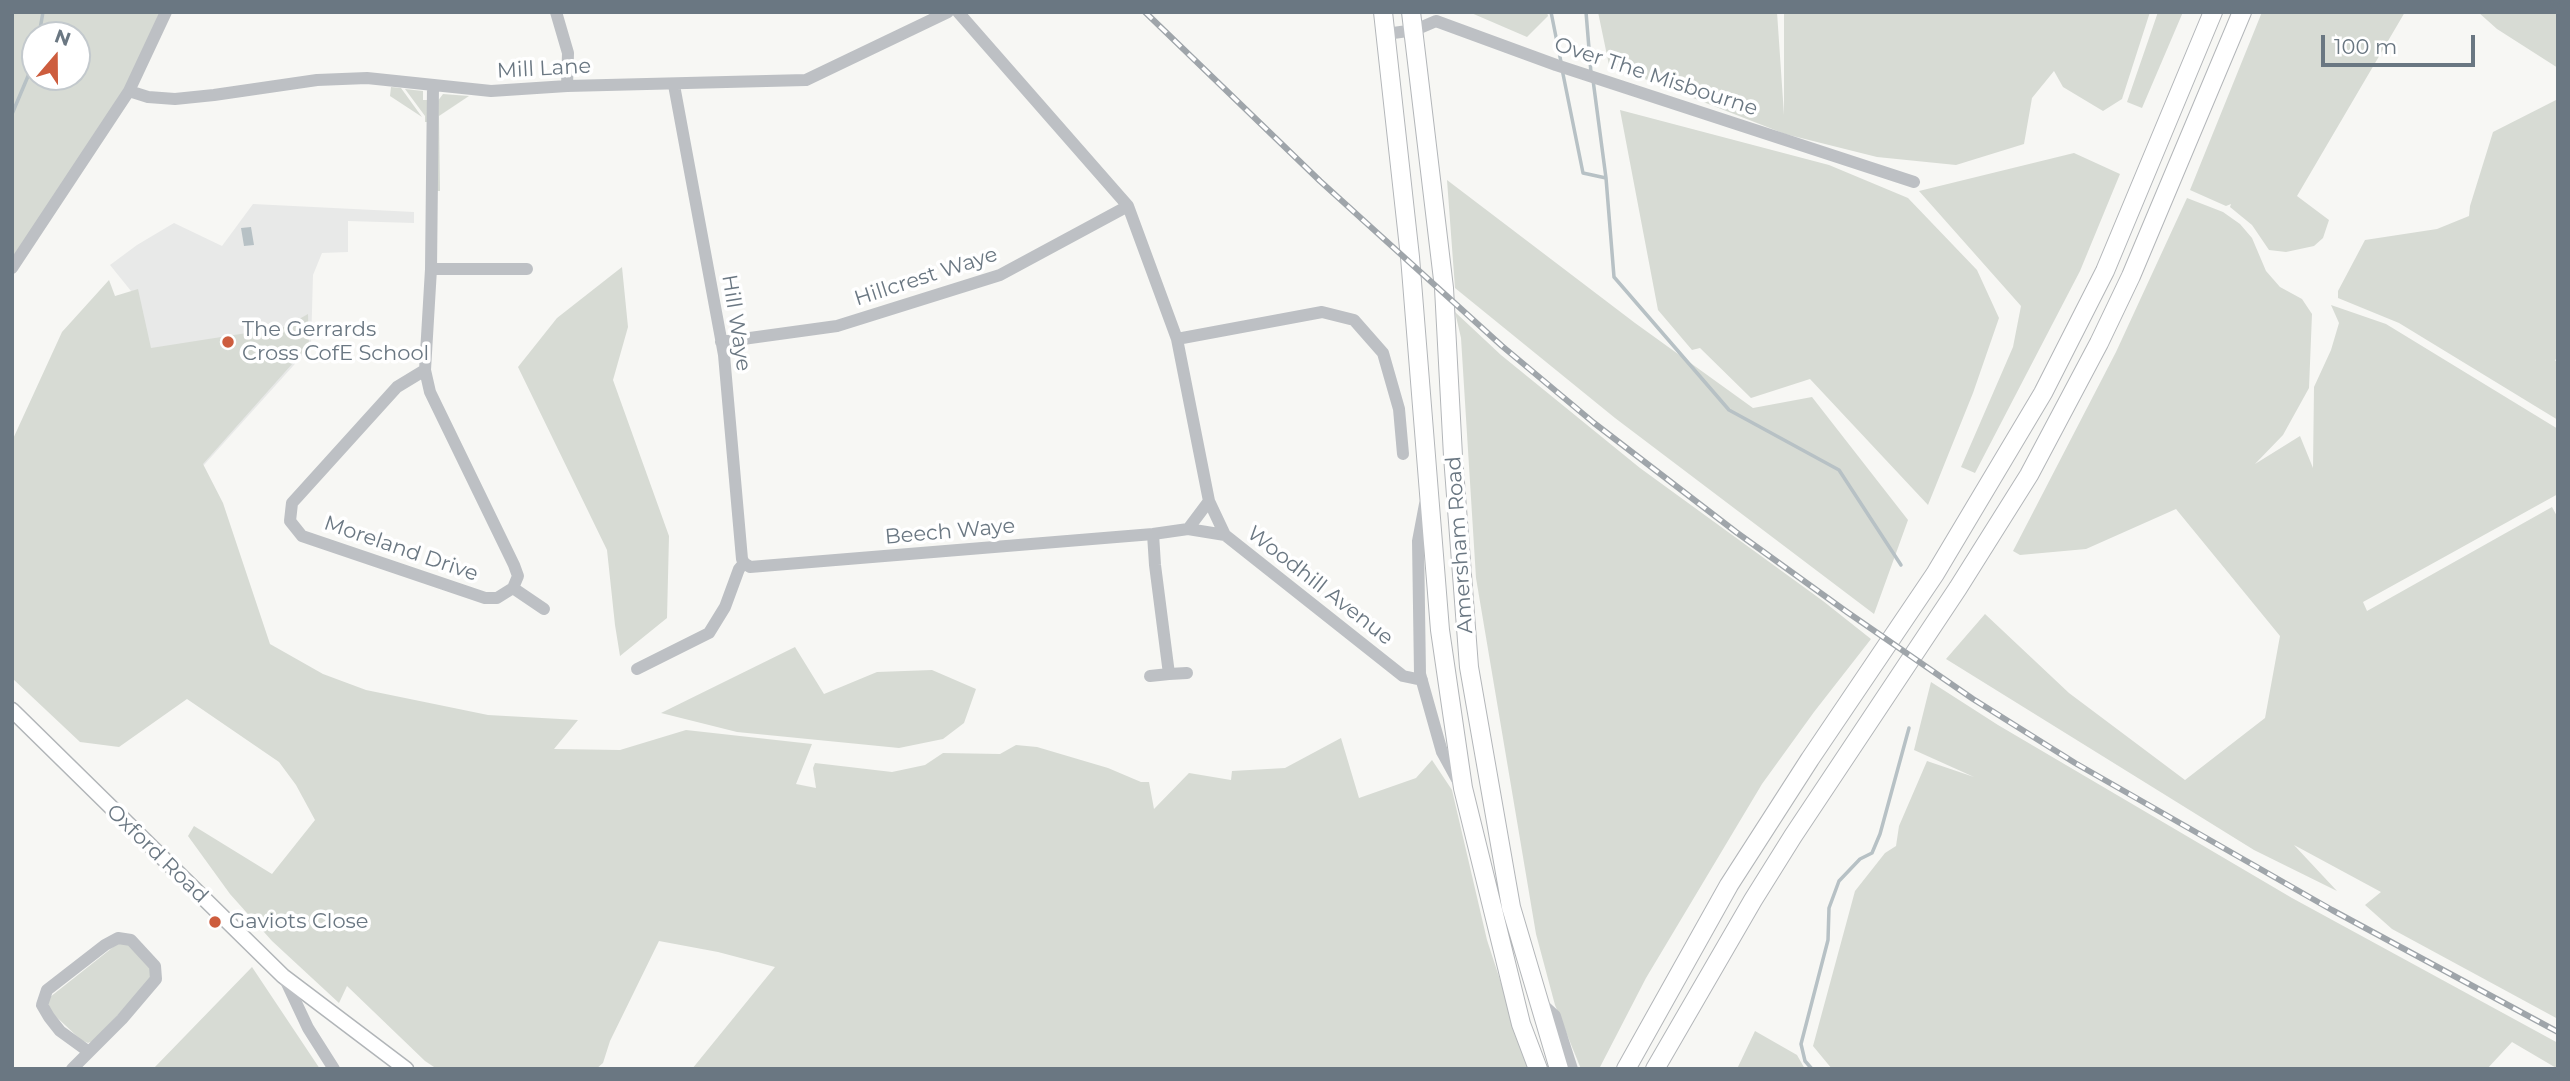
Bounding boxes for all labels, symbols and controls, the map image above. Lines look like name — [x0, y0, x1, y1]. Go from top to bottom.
north arrow — [21, 21, 91, 91]
scale bar — [2325, 21, 2479, 65]
text: N — [52, 24, 74, 51]
street label: Over The Misbourne — [1551, 32, 1761, 122]
text: 100 m — [2334, 34, 2397, 59]
street label: Mill Lane — [496, 54, 592, 84]
street label: Hillcrest Waye — [851, 242, 1001, 312]
street label: Hill Waye — [716, 273, 756, 373]
place label: The Gerrards Cross CofE School — [242, 317, 429, 367]
marker: The Gerrards Cross CofE School — [220, 334, 236, 350]
street label: Amersham Road — [1441, 455, 1479, 635]
street label: Moreland Drive — [321, 511, 481, 587]
street label: Beech Waye — [884, 514, 1016, 550]
street label: Woodhill Avenue — [1242, 521, 1398, 651]
street label: Oxford Road — [101, 799, 213, 909]
place label: Gaviots Close — [229, 909, 369, 935]
marker: Gaviots Close — [207, 914, 223, 930]

